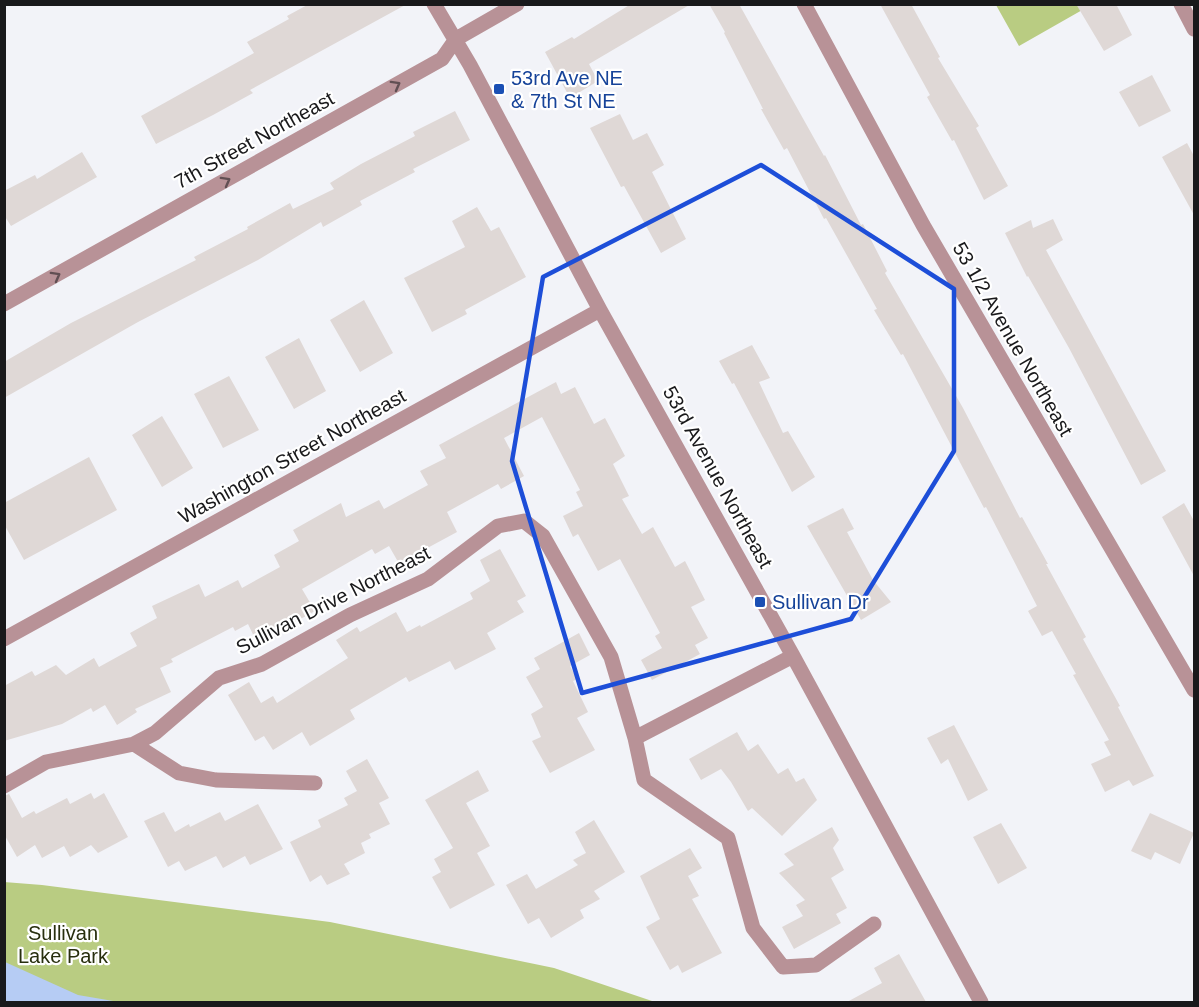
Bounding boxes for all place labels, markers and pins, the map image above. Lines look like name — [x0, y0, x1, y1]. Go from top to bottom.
place label: 53rd Ave NE & 7th St NE — [511, 67, 623, 112]
marker: 53rd Ave NE & 7th St NE — [492, 82, 506, 96]
place label: Sullivan Dr — [772, 591, 869, 613]
marker: Sullivan Dr — [753, 595, 767, 609]

